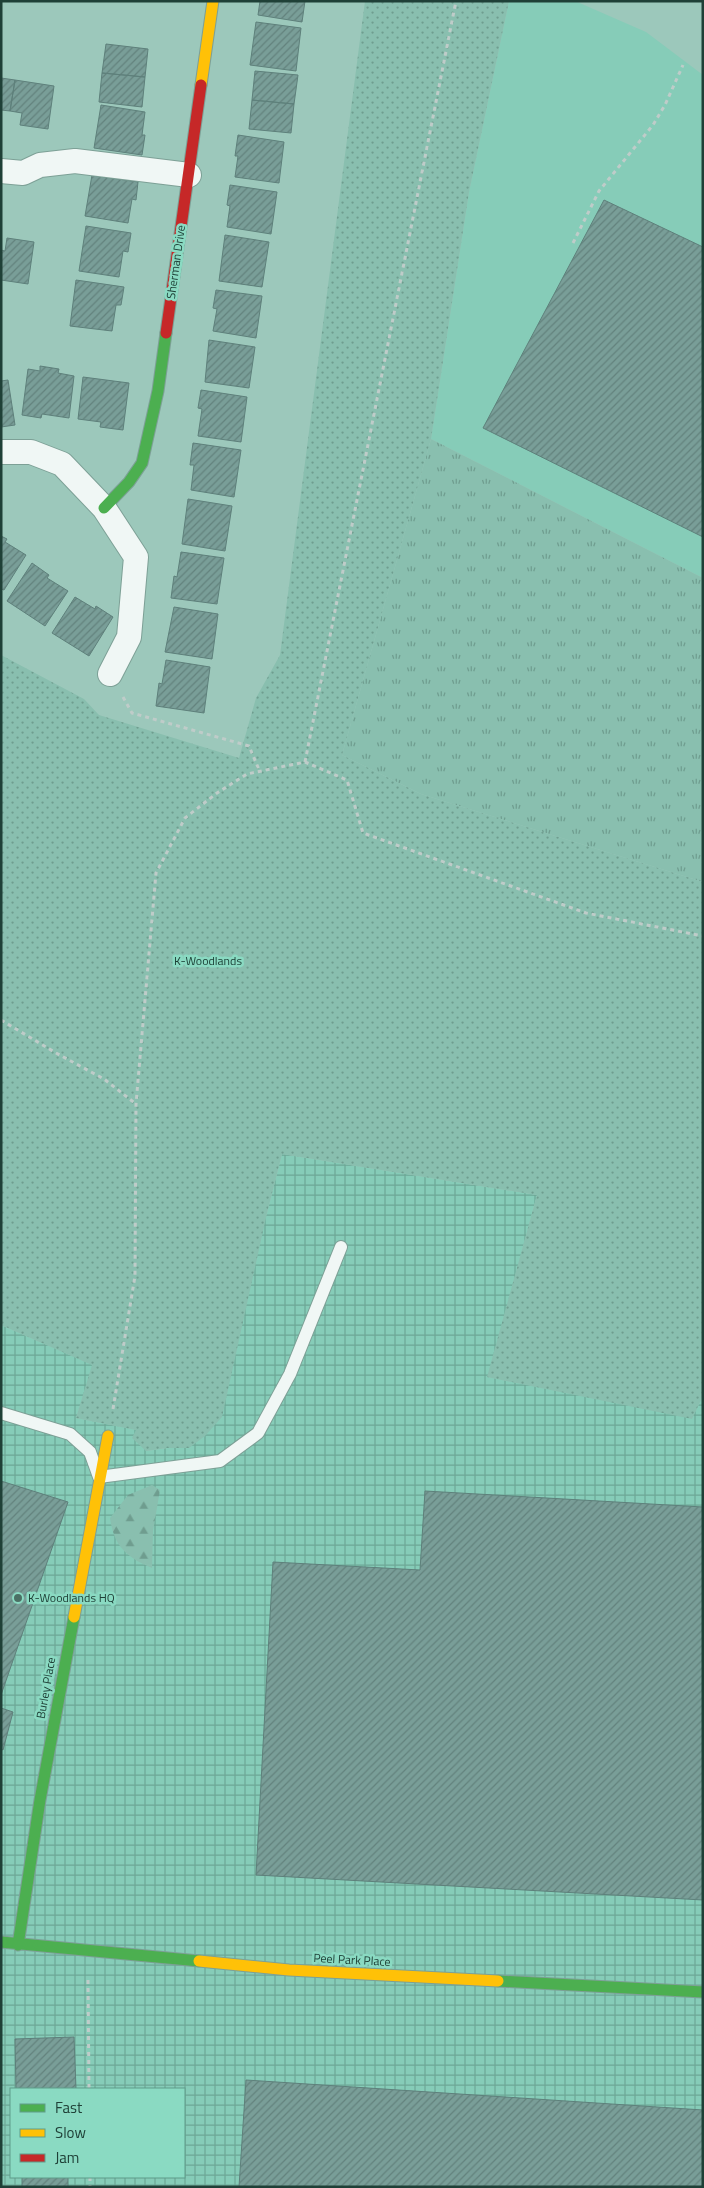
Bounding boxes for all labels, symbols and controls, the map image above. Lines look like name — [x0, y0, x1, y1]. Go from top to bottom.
street label: Sherman Drive — [161, 224, 190, 300]
park label: K-Woodlands — [174, 951, 242, 970]
place label: K-Woodlands HQ — [28, 1588, 115, 1607]
marker: K-Woodlands HQ — [12, 1592, 24, 1604]
street label: Burley Place — [31, 1656, 60, 1720]
street label: Peel Park Place — [313, 1948, 391, 1971]
legend — [10, 2088, 185, 2178]
text: Fast — [55, 2096, 83, 2119]
text: Slow — [55, 2121, 86, 2144]
text: Jam — [55, 2146, 79, 2169]

